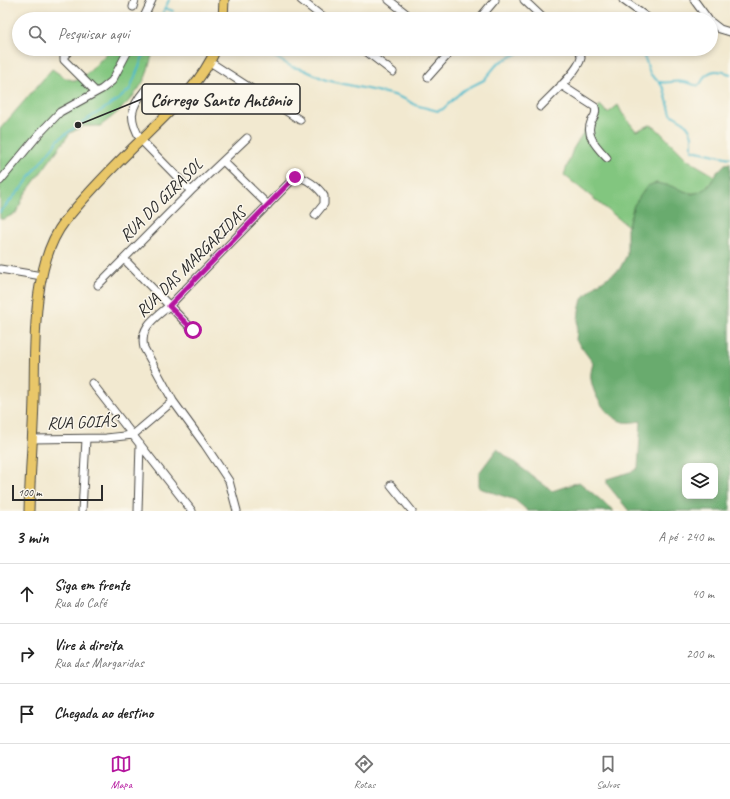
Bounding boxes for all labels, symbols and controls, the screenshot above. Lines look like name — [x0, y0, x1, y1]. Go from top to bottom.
search box — [12, 12, 718, 56]
icon: search — [26, 23, 48, 45]
text: Pesquisar aqui — [58, 25, 129, 44]
callout: Córrego Santo Antônio — [142, 84, 300, 114]
text: Córrego Santo Antônio — [151, 89, 293, 111]
street label: RUA DO GIRASOL — [115, 154, 207, 246]
route end — [286, 168, 304, 186]
street label: RUA DAS MARGARIDAS — [131, 201, 252, 322]
route start — [184, 321, 202, 339]
street label: RUA GOIÁS — [47, 409, 121, 434]
map controls — [682, 463, 718, 499]
button: layers — [682, 463, 718, 499]
scale bar — [12, 483, 103, 502]
text: 100 m — [18, 485, 42, 499]
text: 3 min — [16, 527, 49, 548]
text: A pé · 240 m — [658, 529, 714, 545]
text: Siga em frente — [54, 576, 130, 595]
icon: ahead — [16, 583, 38, 605]
text: 40 m — [692, 586, 714, 602]
text: Rua do Café — [54, 595, 106, 611]
text: Vire à direita — [54, 636, 123, 655]
icon: right — [16, 643, 38, 665]
text: 200 m — [686, 646, 714, 662]
text: Rua das Margaridas — [54, 655, 144, 671]
icon: arrive — [16, 703, 38, 725]
text: Chegada ao destino — [54, 704, 153, 723]
tab: Mapa — [110, 753, 132, 791]
tab: Rotas — [353, 753, 375, 791]
tab: Salvos — [596, 753, 620, 791]

